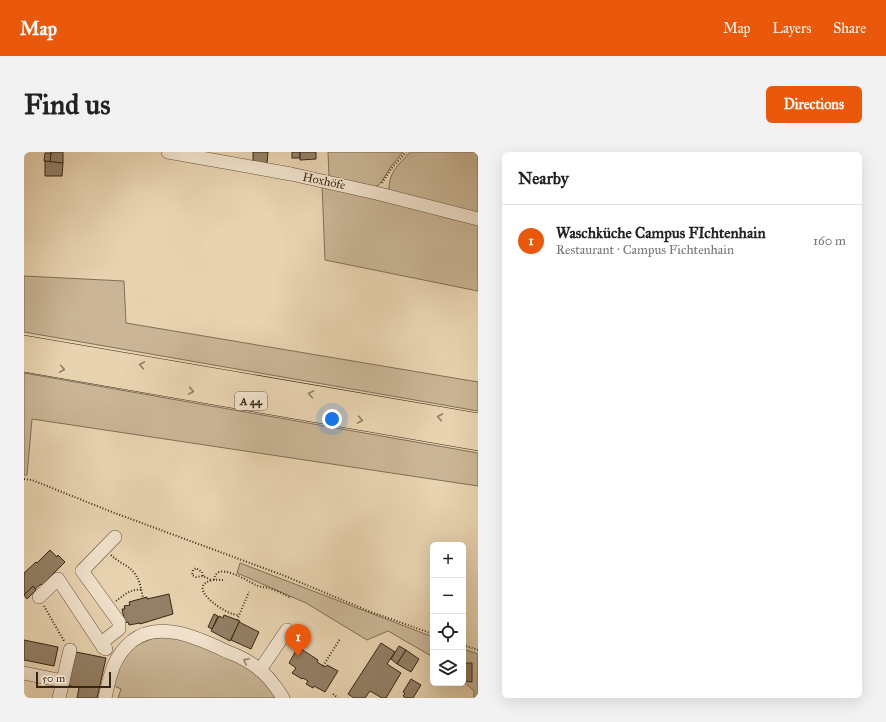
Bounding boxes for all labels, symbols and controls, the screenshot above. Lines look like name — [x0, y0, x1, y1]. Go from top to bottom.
text: Map — [20, 17, 57, 40]
text: Map — [723, 20, 751, 37]
text: Layers — [773, 20, 811, 37]
text: Share — [833, 20, 866, 37]
button: Directions — [766, 86, 862, 123]
text: Find us — [24, 87, 110, 122]
text: Nearby — [518, 168, 569, 189]
street label: Hoxhöfe — [301, 170, 347, 192]
text: Waschküche Campus FIchtenhain — [556, 224, 766, 242]
text: 1 — [528, 233, 534, 249]
text: 160 m — [813, 233, 846, 249]
text: Restaurant · Campus Fichtenhain — [556, 242, 734, 258]
one-way arrow — [139, 361, 145, 370]
one-way arrow — [59, 364, 66, 373]
one-way arrow — [187, 386, 194, 395]
one-way arrow — [308, 391, 315, 399]
road number: A 44 — [235, 392, 267, 410]
your location — [322, 409, 342, 429]
one-way arrow — [436, 413, 443, 421]
one-way arrow — [357, 415, 363, 424]
map controls — [430, 542, 466, 686]
button: + — [430, 542, 466, 578]
button: − — [430, 578, 466, 614]
button: locate — [430, 614, 466, 650]
pin: 1 — [285, 624, 311, 657]
button: layers — [430, 650, 466, 686]
one-way arrow — [243, 658, 250, 666]
scale bar — [36, 670, 111, 689]
text: 50 m — [42, 672, 65, 685]

